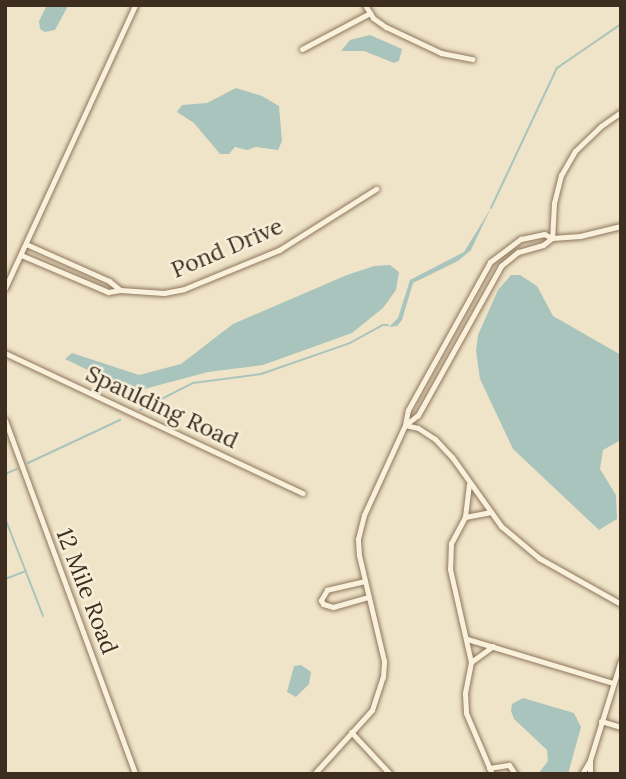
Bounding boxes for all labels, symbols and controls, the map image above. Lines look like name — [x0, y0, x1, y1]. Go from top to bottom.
street label: Pond Drive — [167, 212, 287, 284]
street label: Spaulding Road — [82, 360, 242, 454]
street label: 12 Mile Road — [50, 524, 124, 658]

